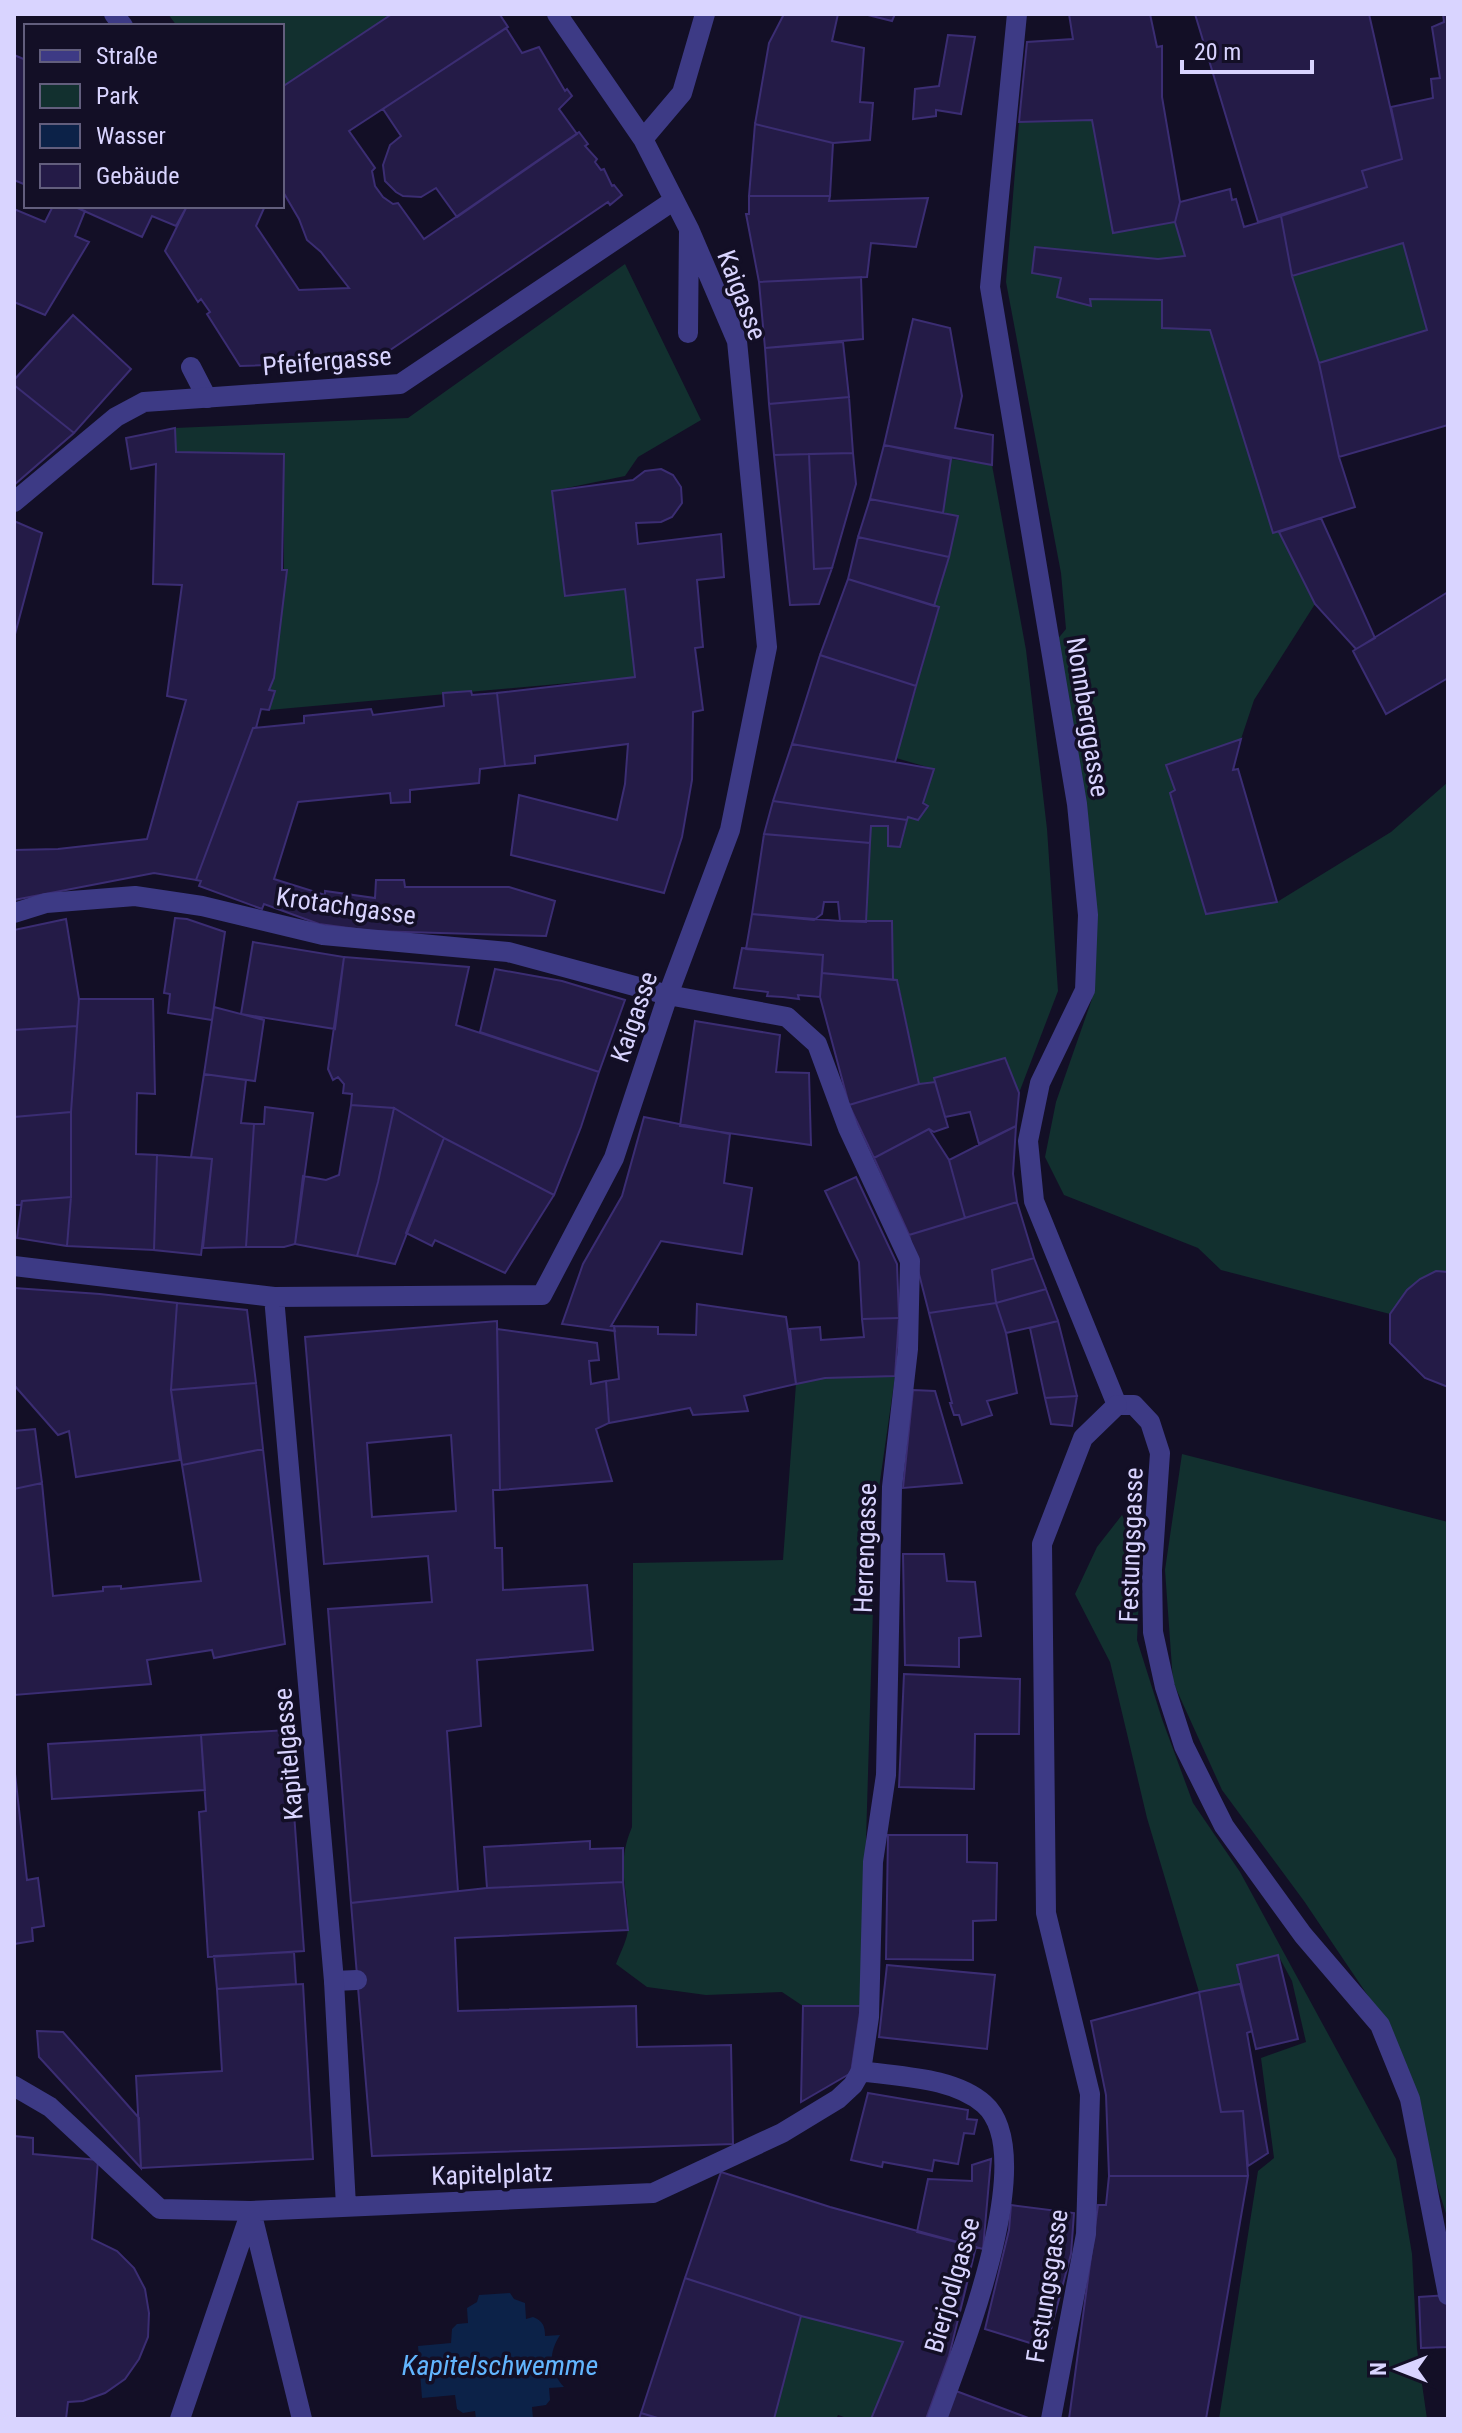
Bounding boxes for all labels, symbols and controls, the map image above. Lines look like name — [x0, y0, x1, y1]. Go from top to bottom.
legend — [24, 24, 284, 208]
scale bar — [1182, 24, 1312, 74]
text: 20 m — [1194, 38, 1241, 66]
text: Straße — [96, 42, 158, 70]
text: Park — [96, 82, 139, 110]
text: Wasser — [96, 122, 166, 150]
text: Gebäude — [96, 162, 180, 190]
street label: Kaigasse — [711, 246, 773, 344]
street label: Pfeifergasse — [261, 340, 393, 382]
street label: Nonnberggasse — [1061, 635, 1115, 799]
street label: Krotachgasse — [274, 881, 418, 931]
street label: Kaigasse — [605, 968, 663, 1066]
street label: Festungsgasse — [1113, 1467, 1149, 1623]
street label: Herrengasse — [848, 1483, 882, 1613]
street label: Kapitelgasse — [267, 1687, 309, 1821]
street label: Kapitelplatz — [431, 2157, 553, 2191]
street label: Festungsgasse — [1020, 2207, 1074, 2365]
street label: Bierjodlgasse — [918, 2214, 986, 2356]
north arrow — [1358, 2329, 1438, 2409]
water label: Kapitelschwemme — [402, 2349, 598, 2382]
text: N — [1366, 2362, 1391, 2376]

